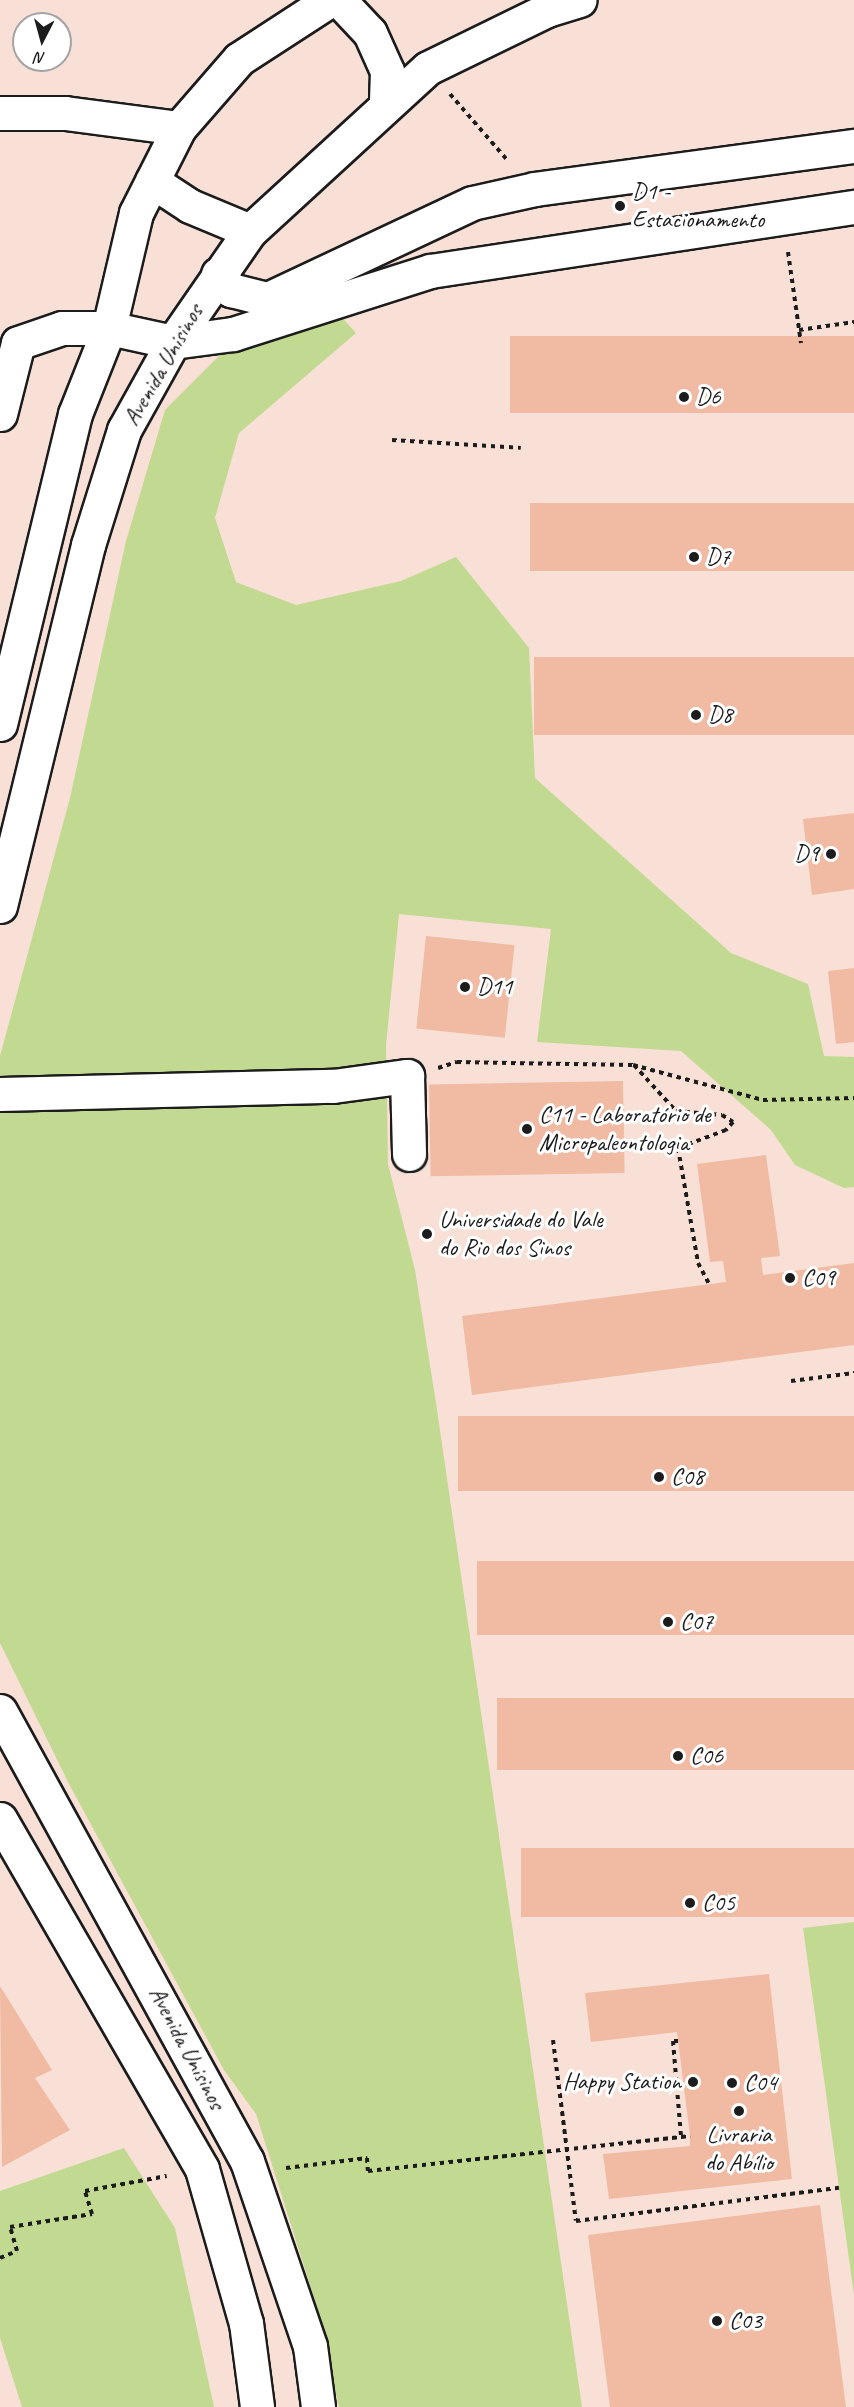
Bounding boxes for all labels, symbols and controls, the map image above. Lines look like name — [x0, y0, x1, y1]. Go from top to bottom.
north arrow — [12, 12, 72, 72]
text: N — [34, 47, 46, 68]
place label: D1 - Estacionamento — [632, 178, 764, 234]
marker: D1 - Estacionamento — [613, 199, 627, 213]
street label: Avenida Unisinos — [117, 299, 209, 431]
place label: D6 — [696, 383, 721, 411]
marker: D6 — [677, 390, 691, 404]
place label: D7 — [706, 543, 731, 571]
marker: D7 — [687, 550, 701, 564]
place label: D8 — [708, 701, 733, 729]
marker: D8 — [689, 708, 703, 722]
place label: D9 — [794, 840, 819, 868]
marker: D9 — [824, 847, 838, 861]
place label: D11 — [477, 973, 512, 1001]
marker: D11 — [458, 980, 472, 994]
place label: C11 - Laboratório de Micropaleontologia — [539, 1101, 711, 1157]
marker: C11 - Laboratório de Micropaleontologia — [520, 1122, 534, 1136]
place label: Universidade do Vale do Rio dos Sinos — [439, 1206, 602, 1262]
marker: Universidade do Vale do Rio dos Sinos — [420, 1227, 434, 1241]
place label: C09 — [802, 1264, 835, 1292]
marker: C09 — [783, 1271, 797, 1285]
place label: C08 — [671, 1463, 704, 1491]
marker: C08 — [652, 1470, 666, 1484]
place label: C07 — [680, 1608, 713, 1636]
marker: C07 — [661, 1615, 675, 1629]
place label: C06 — [690, 1742, 723, 1770]
marker: C06 — [671, 1749, 685, 1763]
place label: C05 — [702, 1889, 735, 1917]
marker: C05 — [683, 1896, 697, 1910]
street label: Avenida Unisinos — [143, 1982, 231, 2114]
place label: Happy Station — [563, 2068, 681, 2096]
place label: C04 — [744, 2069, 777, 2097]
marker: Happy Station — [686, 2075, 700, 2089]
marker: C04 — [725, 2076, 739, 2090]
marker: Livraria do Abílio — [732, 2104, 746, 2118]
place label: Livraria do Abílio — [705, 2121, 773, 2177]
place label: C03 — [729, 2307, 762, 2335]
marker: C03 — [710, 2314, 724, 2328]

